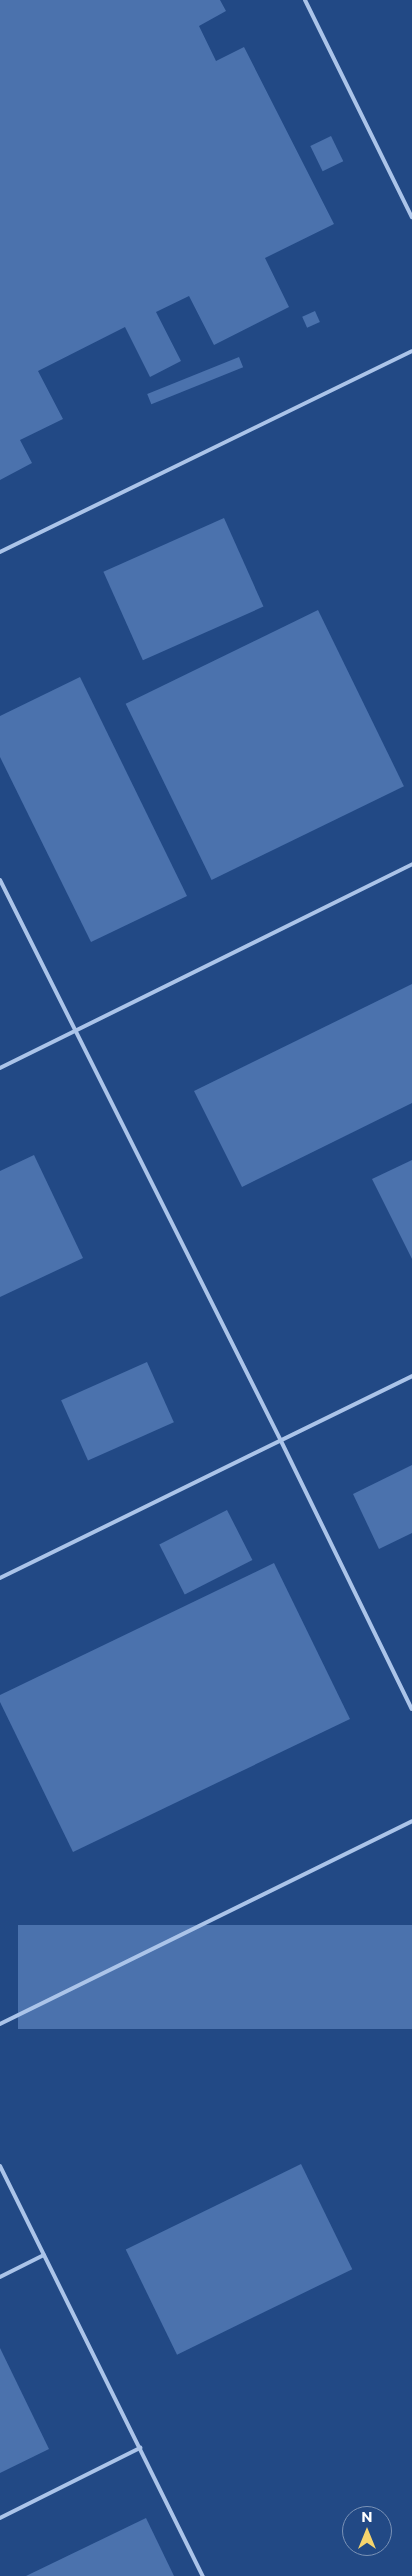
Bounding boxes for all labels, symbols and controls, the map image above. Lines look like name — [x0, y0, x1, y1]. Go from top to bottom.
north arrow — [342, 2506, 392, 2556]
text: N — [361, 2508, 373, 2526]

